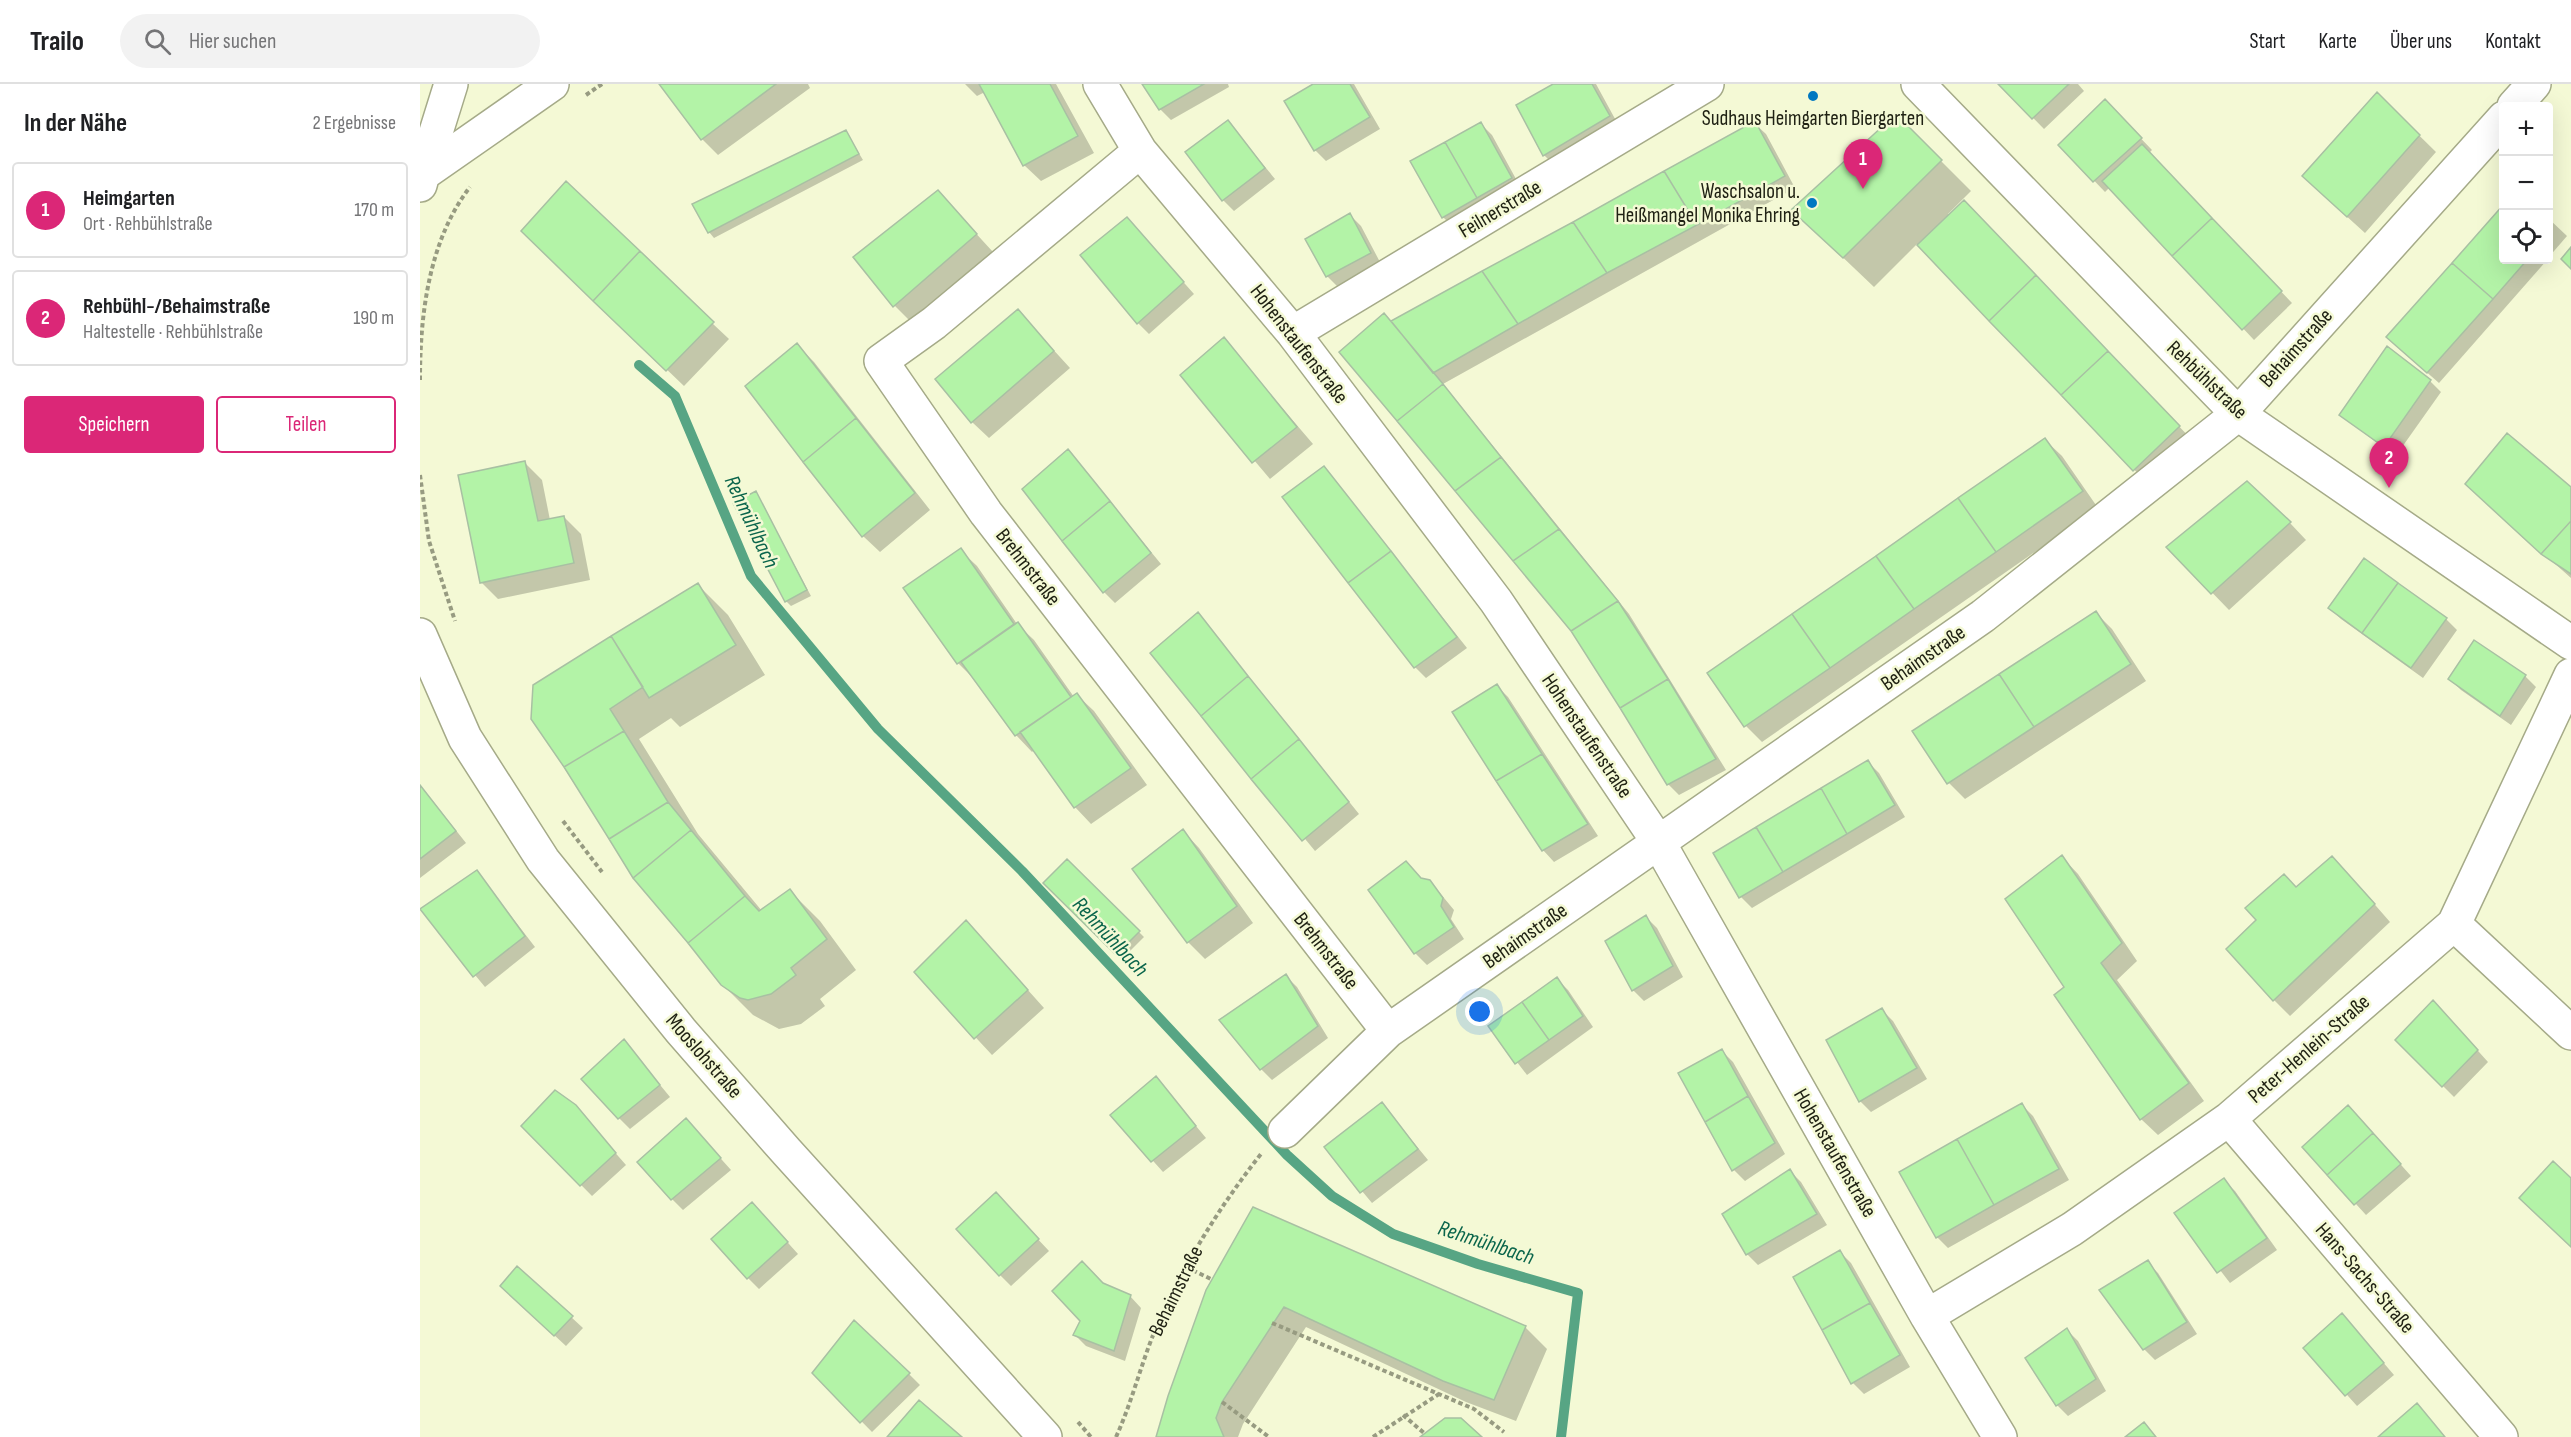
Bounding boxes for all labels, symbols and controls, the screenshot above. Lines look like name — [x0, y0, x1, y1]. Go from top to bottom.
search box — [120, 14, 540, 68]
text: Trailo — [30, 25, 84, 58]
icon: search — [141, 25, 174, 58]
text: Hier suchen — [189, 28, 276, 55]
text: Start — [2249, 29, 2286, 54]
text: Karte — [2319, 29, 2357, 54]
text: Über uns — [2390, 29, 2452, 54]
text: Kontakt — [2485, 29, 2541, 54]
marker: Sudhaus Heimgarten Biergarten — [1806, 89, 1820, 103]
map controls — [2499, 102, 2553, 264]
button: + — [2499, 102, 2553, 156]
place label: Sudhaus Heimgarten Biergarten — [1702, 106, 1924, 131]
text: In der Nähe — [24, 108, 127, 139]
text: 2 Ergebnisse — [312, 111, 396, 135]
pin: 1 — [1844, 140, 1882, 189]
button: − — [2499, 156, 2553, 210]
street label: Feilnerstraße — [1454, 175, 1546, 243]
place label: Waschsalon u. Heißmangel Monika Ehring — [1615, 179, 1800, 228]
text: Heimgarten — [83, 185, 175, 212]
marker: Waschsalon u. Heißmangel Monika Ehring — [1805, 196, 1819, 210]
text: 1 — [42, 198, 49, 222]
text: 170 m — [354, 198, 394, 222]
button: locate — [2499, 210, 2553, 264]
text: Ort · Rehbühlstraße — [83, 212, 213, 236]
street label: Hohenstaufenstraße — [1245, 279, 1353, 409]
text: Rehbühl-/Behaimstraße — [83, 293, 270, 320]
street label: Behaimstraße — [2254, 304, 2338, 392]
text: 2 — [41, 306, 50, 330]
text: 190 m — [353, 306, 394, 330]
text: Haltestelle · Rehbühlstraße — [83, 320, 263, 344]
street label: Rehbühlstraße — [2162, 335, 2252, 425]
button: Speichern — [24, 396, 204, 453]
button: Teilen — [216, 396, 396, 453]
pin: 2 — [2370, 438, 2408, 488]
water label: Rehmühlbach — [718, 471, 784, 573]
street label: Brehmstraße — [990, 523, 1066, 611]
street label: Behaimstraße — [1876, 620, 1970, 696]
street label: Hohenstaufenstraße — [1536, 669, 1638, 803]
water label: Rehmühlbach — [1066, 892, 1154, 982]
street label: Behaimstraße — [1478, 898, 1572, 974]
street label: Brehmstraße — [1288, 907, 1364, 995]
street label: Peter-Henlein-Straße — [2243, 989, 2375, 1109]
your location — [1465, 997, 1494, 1026]
street label: Mooslohstraße — [660, 1009, 748, 1103]
street label: Hohenstaufenstraße — [1788, 1084, 1882, 1222]
water label: Rehmühlbach — [1435, 1215, 1537, 1271]
street label: Hans-Sachs-Straße — [2310, 1217, 2420, 1339]
street label: Behaimstraße — [1143, 1242, 1209, 1340]

